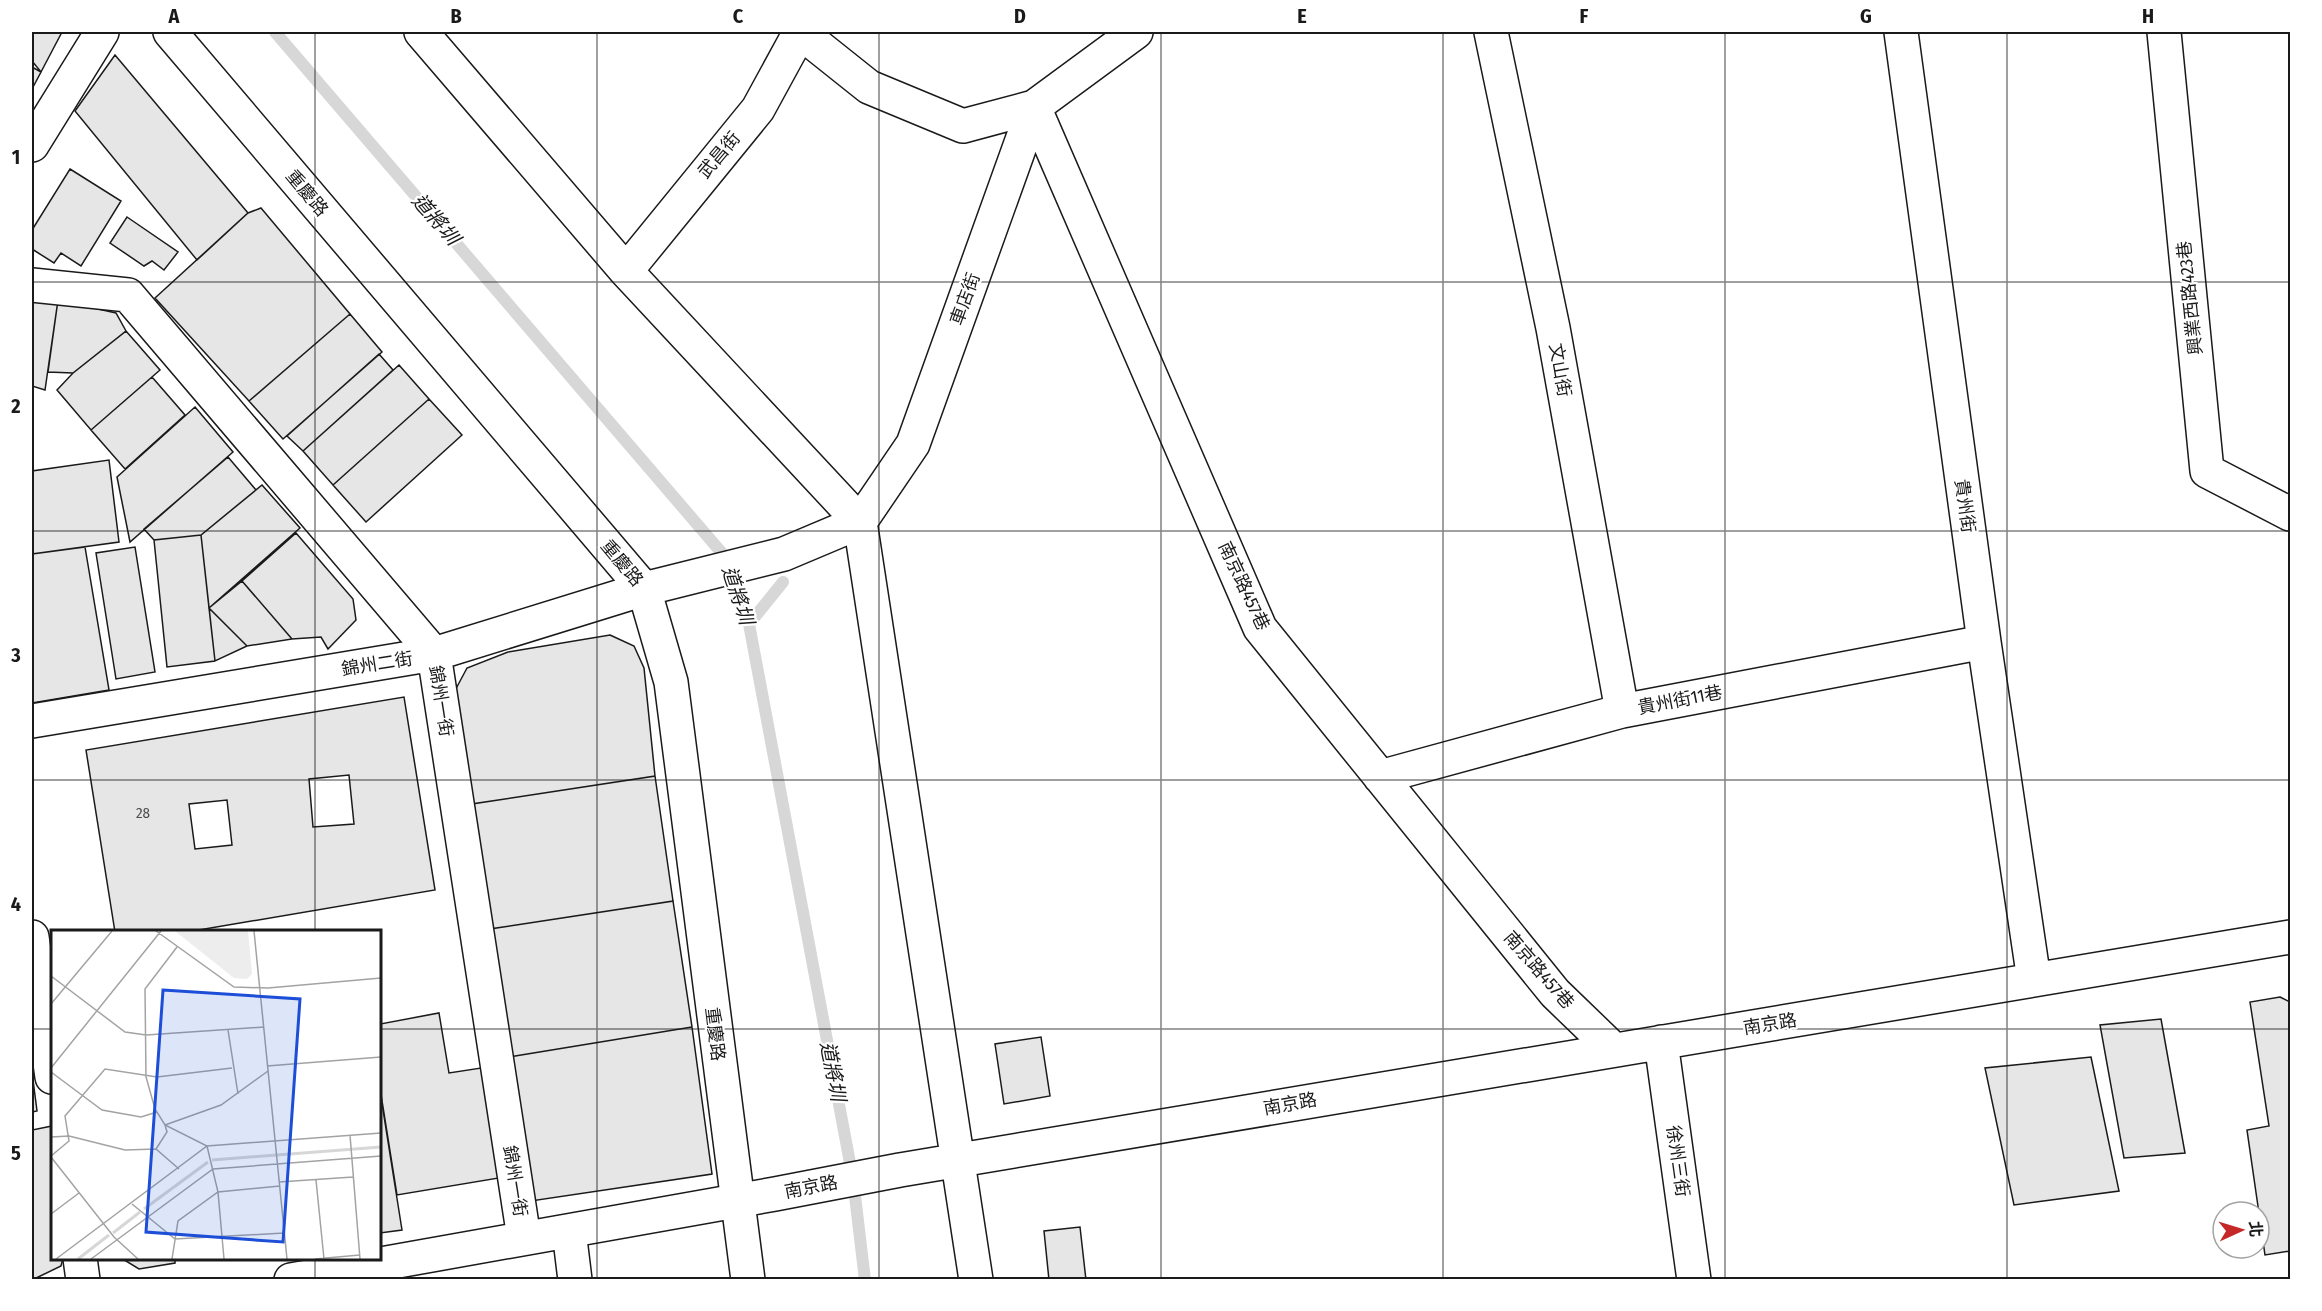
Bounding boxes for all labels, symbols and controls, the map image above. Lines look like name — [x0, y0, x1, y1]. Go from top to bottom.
text: A — [168, 4, 181, 28]
text: B — [450, 4, 462, 28]
text: C — [733, 4, 744, 28]
text: D — [1014, 4, 1026, 28]
text: E — [1297, 4, 1307, 28]
text: F — [1580, 4, 1589, 28]
text: G — [1860, 4, 1872, 28]
text: H — [2142, 4, 2154, 28]
street label: 武昌街 — [693, 127, 745, 183]
text: 1 — [12, 145, 20, 169]
street label: 重慶路 — [281, 165, 333, 221]
water label: 道將圳 — [407, 188, 467, 252]
street label: 興業西路423巷 — [2173, 240, 2207, 356]
street label: 車店街 — [945, 270, 985, 328]
street label: 文山街 — [1544, 342, 1576, 398]
text: 2 — [10, 394, 21, 418]
street label: 貴州街 — [1950, 478, 1980, 534]
street label: 重慶路 — [596, 535, 648, 591]
street label: 南京路457巷 — [1214, 538, 1274, 634]
water label: 道將圳 — [717, 563, 760, 630]
text: 3 — [10, 643, 21, 667]
street label: 錦州二街 — [340, 648, 414, 680]
street label: 錦州一街 — [425, 664, 457, 738]
street label: 貴州街11巷 — [1636, 681, 1724, 719]
house number: 28 — [136, 804, 150, 822]
text: 4 — [11, 892, 21, 916]
street label: 南京路457巷 — [1499, 927, 1579, 1013]
inset map — [51, 930, 381, 1260]
street label: 重慶路 — [701, 1006, 729, 1062]
street label: 南京路 — [1742, 1009, 1798, 1039]
water label: 道將圳 — [815, 1039, 851, 1106]
street label: 南京路 — [1262, 1088, 1318, 1120]
street label: 徐州三街 — [1662, 1124, 1694, 1198]
text: 5 — [11, 1141, 21, 1165]
street label: 錦州一街 — [499, 1144, 531, 1218]
street label: 南京路 — [782, 1171, 840, 1203]
north arrow — [2211, 1200, 2271, 1260]
text: 北 — [2245, 1220, 2266, 1238]

